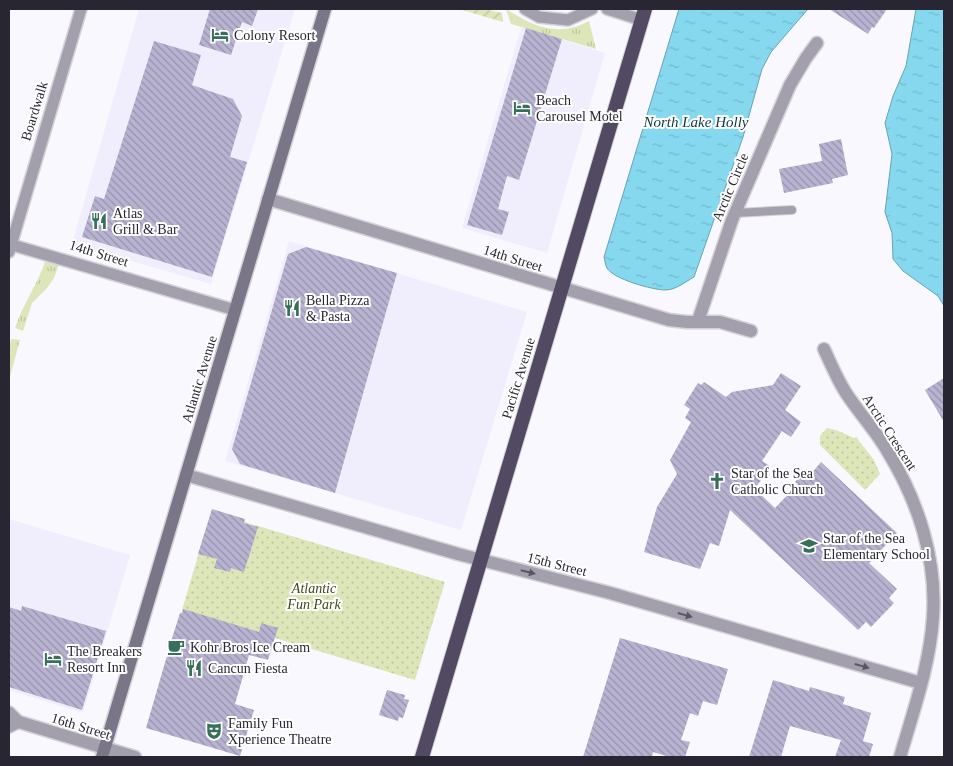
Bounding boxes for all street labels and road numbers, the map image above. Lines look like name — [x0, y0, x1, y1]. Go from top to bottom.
street label: Boardwalk — [18, 80, 51, 143]
street label: Arctic Circle — [709, 151, 752, 224]
street label: 14th Street — [67, 237, 130, 270]
street label: 14th Street — [481, 242, 544, 275]
street label: Atlantic Avenue — [179, 334, 220, 425]
street label: Pacific Avenue — [499, 336, 538, 421]
street label: Arctic Crescent — [859, 392, 920, 473]
street label: 15th Street — [525, 550, 588, 579]
street label: 16th Street — [49, 710, 112, 743]

